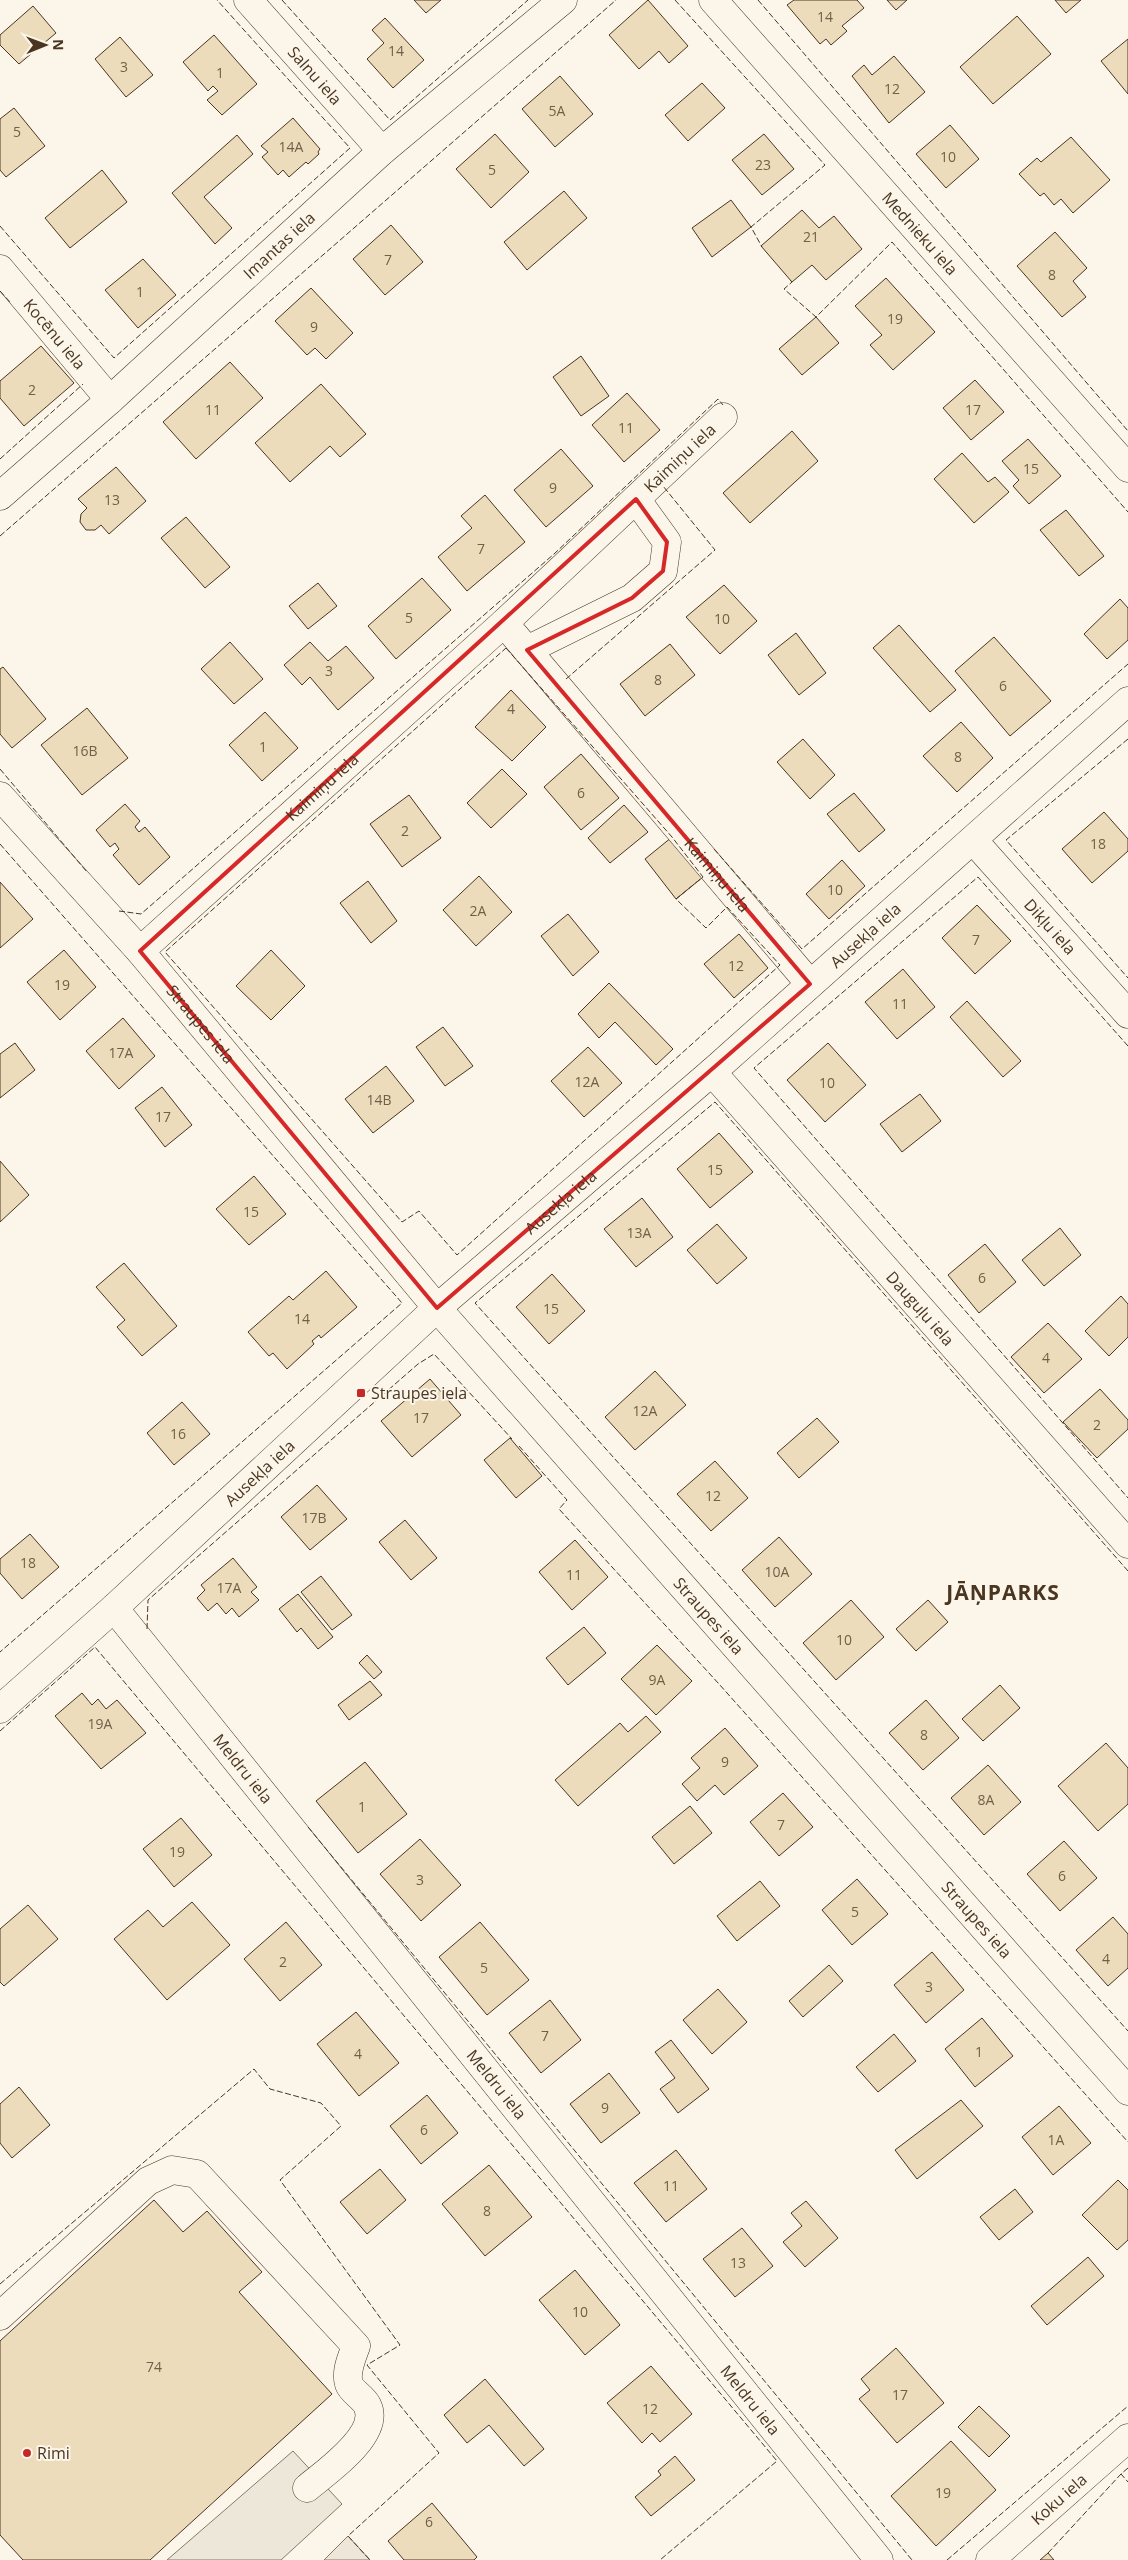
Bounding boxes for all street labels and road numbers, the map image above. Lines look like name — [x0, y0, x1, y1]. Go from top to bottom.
street label: Salnu iela — [283, 42, 347, 110]
street label: Mednieku iela — [877, 187, 963, 280]
street label: Imantas iela — [238, 207, 320, 284]
street label: Kocēnu iela — [19, 294, 91, 374]
street label: Kaimiņu iela — [639, 419, 720, 497]
street label: Kaimiņu iela — [281, 748, 363, 826]
street label: Kaimiņu iela — [679, 833, 755, 917]
street label: Dikļu iela — [1019, 894, 1081, 959]
street label: Ausekļa iela — [825, 898, 906, 973]
street label: Straupes iela — [162, 980, 240, 1068]
street label: Ausekļa iela — [520, 1165, 601, 1239]
street label: Dauguļu iela — [881, 1266, 959, 1350]
street label: Ausekļa iela — [220, 1435, 299, 1511]
street label: Straupes iela — [669, 1573, 749, 1659]
street label: Meldru iela — [208, 1729, 278, 1808]
street label: Straupes iela — [937, 1876, 1017, 1963]
street label: Meldru iela — [462, 2045, 532, 2124]
street label: Meldru iela — [716, 2360, 785, 2439]
street label: Koku iela — [1026, 2468, 1092, 2530]

